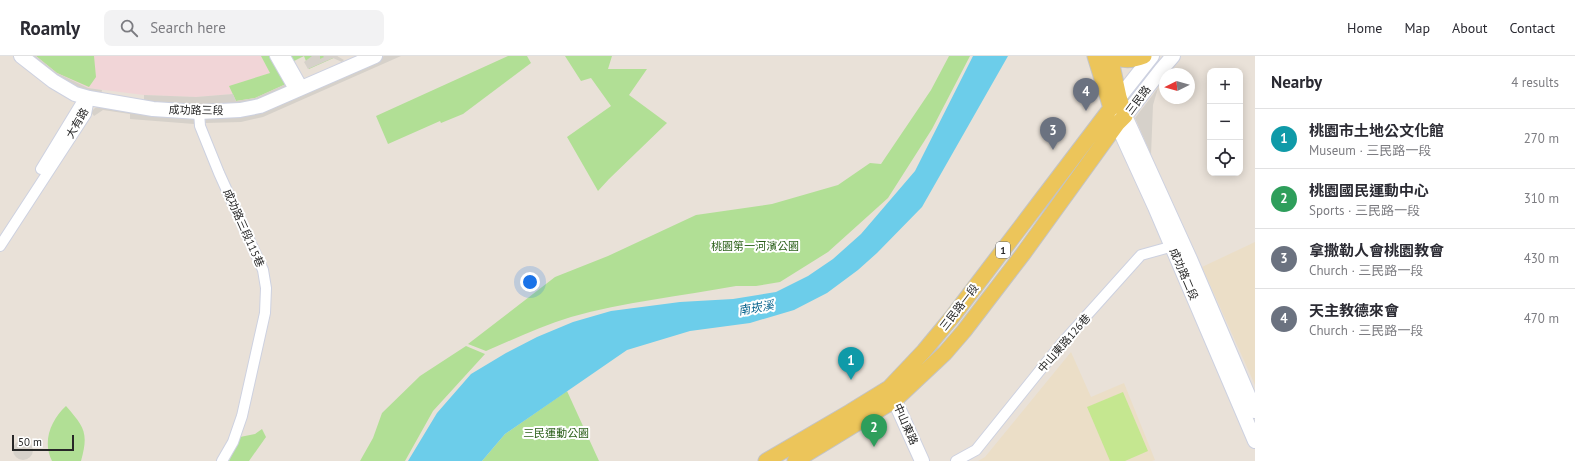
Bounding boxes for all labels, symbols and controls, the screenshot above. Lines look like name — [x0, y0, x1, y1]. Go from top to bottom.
search box — [104, 10, 384, 46]
text: Roamly — [20, 16, 80, 40]
icon: search — [118, 17, 140, 39]
text: Search here — [150, 18, 226, 37]
text: Home — [1347, 19, 1382, 37]
text: Map — [1404, 19, 1430, 37]
text: About — [1452, 19, 1488, 37]
text: Contact — [1510, 19, 1555, 37]
north arrow — [1159, 68, 1195, 104]
map controls — [1207, 68, 1243, 176]
button: + — [1207, 68, 1243, 104]
text: Nearby — [1271, 71, 1322, 93]
text: 4 results — [1511, 74, 1559, 91]
pin: 4 — [1073, 78, 1099, 111]
street label: 三民路 — [1122, 83, 1154, 117]
street label: 成功路三段 — [168, 103, 224, 117]
button: − — [1207, 104, 1243, 140]
street label: 大有路 — [63, 105, 91, 141]
pin: 3 — [1040, 117, 1066, 150]
text: 桃園市土地公文化館 — [1309, 121, 1444, 140]
text: 1 — [1280, 130, 1288, 147]
text: 270 m — [1524, 130, 1559, 147]
button: locate — [1207, 140, 1243, 176]
text: Museum · 三民路一段 — [1309, 142, 1431, 159]
text: 桃園國民運動中心 — [1309, 181, 1429, 200]
street label: 成功路三段115巷 — [221, 187, 267, 269]
text: 2 — [1280, 190, 1288, 207]
text: 310 m — [1524, 190, 1559, 207]
text: Sports · 三民路一段 — [1309, 202, 1420, 219]
park label: 桃園第一河濱公園 — [711, 239, 799, 253]
text: 拿撒勒人會桃園教會 — [1309, 241, 1444, 260]
road number: 1 — [996, 242, 1010, 258]
street label: 成功路二段 — [1167, 246, 1201, 302]
text: 3 — [1280, 250, 1288, 267]
text: 430 m — [1524, 250, 1559, 267]
text: Church · 三民路一段 — [1309, 262, 1423, 279]
your location — [520, 272, 540, 292]
street label: 三民路一段 — [937, 281, 981, 333]
water label: 南崁溪 — [737, 297, 777, 318]
text: 天主教德來會 — [1309, 301, 1399, 320]
text: 4 — [1280, 310, 1288, 327]
text: 470 m — [1524, 310, 1559, 327]
street label: 中山東路126巷 — [1035, 311, 1093, 375]
text: Church · 三民路一段 — [1309, 322, 1423, 339]
pin: 1 — [838, 347, 864, 380]
street label: 中山東路 — [891, 401, 921, 447]
pin: 2 — [861, 414, 887, 447]
park label: 三民運動公園 — [523, 426, 589, 440]
scale bar — [12, 433, 74, 452]
text: 50 m — [18, 435, 42, 449]

